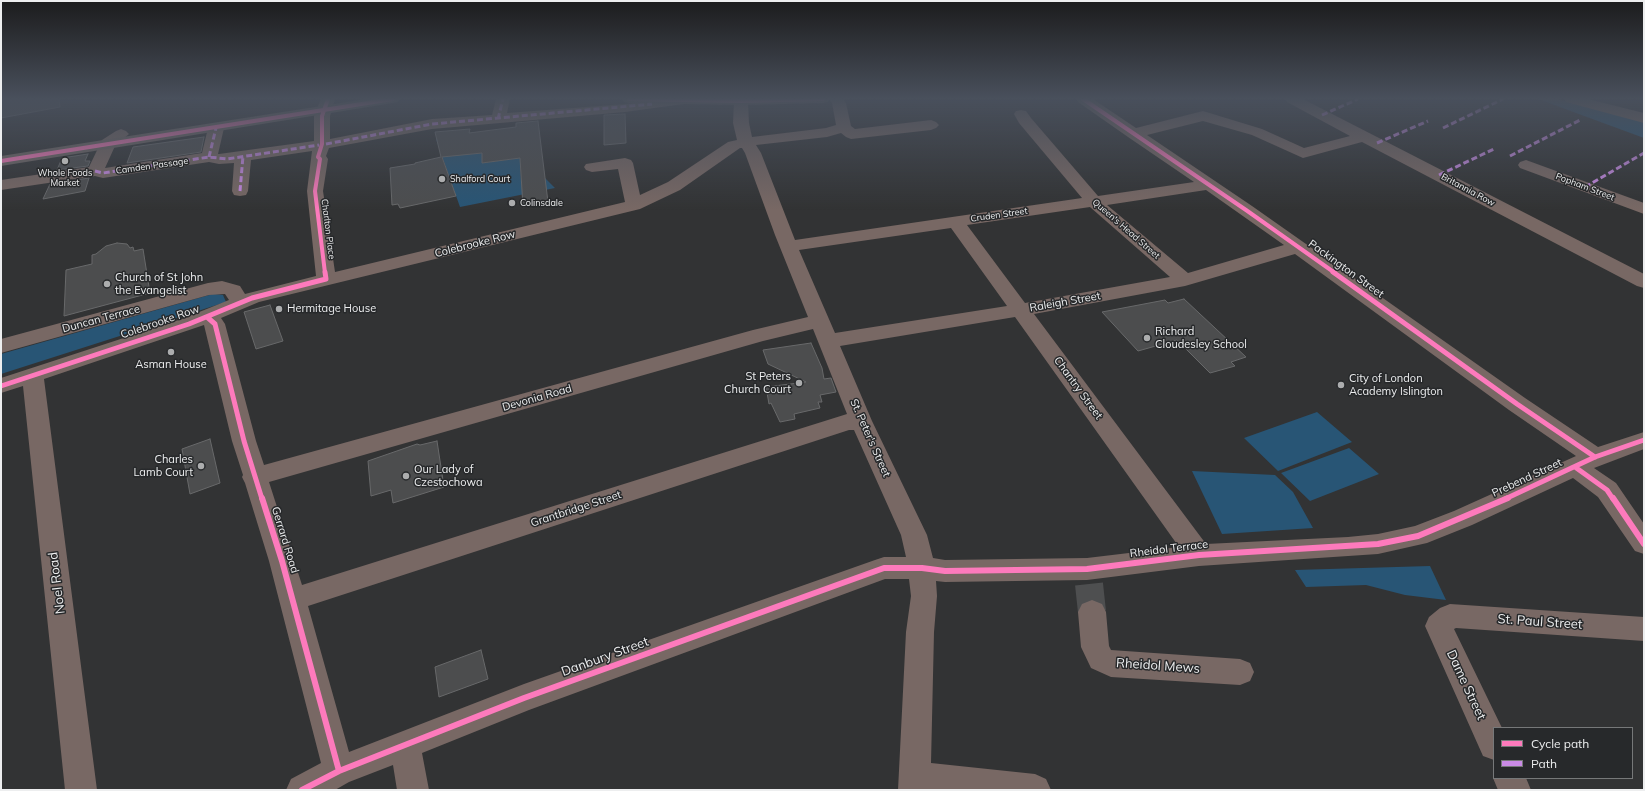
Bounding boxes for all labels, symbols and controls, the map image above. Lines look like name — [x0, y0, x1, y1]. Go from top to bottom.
marker: Whole Foods Market — [60, 156, 70, 166]
street label: Camden Passage — [115, 156, 189, 176]
place label: Whole Foods Market — [38, 168, 92, 189]
street label: Britannia Row — [1439, 171, 1497, 209]
street label: Popham Street — [1554, 171, 1616, 203]
marker: Shalford Court — [437, 174, 447, 184]
place label: Shalford Court — [450, 174, 510, 184]
street label: Queen's Head Street — [1090, 197, 1162, 261]
street label: Charlton Place — [319, 198, 337, 260]
marker: Colinsdale — [507, 198, 517, 208]
place label: Colinsdale — [520, 198, 563, 208]
street label: Cruden Street — [970, 206, 1028, 224]
street label: Colebrooke Row — [433, 228, 517, 260]
street label: Packington Street — [1306, 237, 1386, 301]
place label: Church of St John the Evangelist — [115, 271, 203, 297]
marker: Church of St John the Evangelist — [102, 279, 112, 289]
street label: Raleigh Street — [1029, 289, 1101, 315]
street label: Duncan Terrace — [61, 302, 141, 336]
street label: Colebrooke Row — [119, 302, 201, 342]
place label: Hermitage House — [287, 302, 376, 316]
marker: Hermitage House — [274, 304, 284, 314]
place label: Richard Cloudesley School — [1155, 325, 1247, 351]
marker: Richard Cloudesley School — [1142, 333, 1152, 343]
marker: Asman House — [166, 347, 176, 357]
street label: Chantry Street — [1051, 354, 1105, 422]
place label: Asman House — [135, 358, 207, 372]
place label: St Peters Church Court — [724, 370, 791, 396]
place label: City of London Academy Islington — [1349, 372, 1443, 398]
marker: St Peters Church Court — [794, 378, 804, 388]
marker: City of London Academy Islington — [1336, 380, 1346, 390]
street label: Devonia Road — [501, 382, 573, 414]
street label: St. Peter's Street — [847, 397, 893, 479]
place label: Charles Lamb Court — [133, 453, 193, 479]
street label: Prebend Street — [1490, 456, 1564, 500]
marker: Charles Lamb Court — [196, 461, 206, 471]
place label: Our Lady of Czestochowa — [414, 463, 483, 489]
marker: Our Lady of Czestochowa — [401, 471, 411, 481]
street label: Grantbridge Street — [529, 488, 623, 530]
street label: Gerrard Road — [269, 505, 301, 575]
street label: Rheidol Terrace — [1129, 538, 1209, 560]
street label: Noel Road — [45, 551, 69, 615]
street label: St. Paul Street — [1497, 611, 1583, 633]
street label: Danbury Street — [559, 634, 651, 680]
street label: Dame Street — [1443, 648, 1489, 722]
street label: Rheidol Mews — [1115, 655, 1201, 677]
legend — [1493, 727, 1633, 779]
text: Cycle path — [1531, 736, 1589, 751]
text: Path — [1531, 756, 1557, 771]

